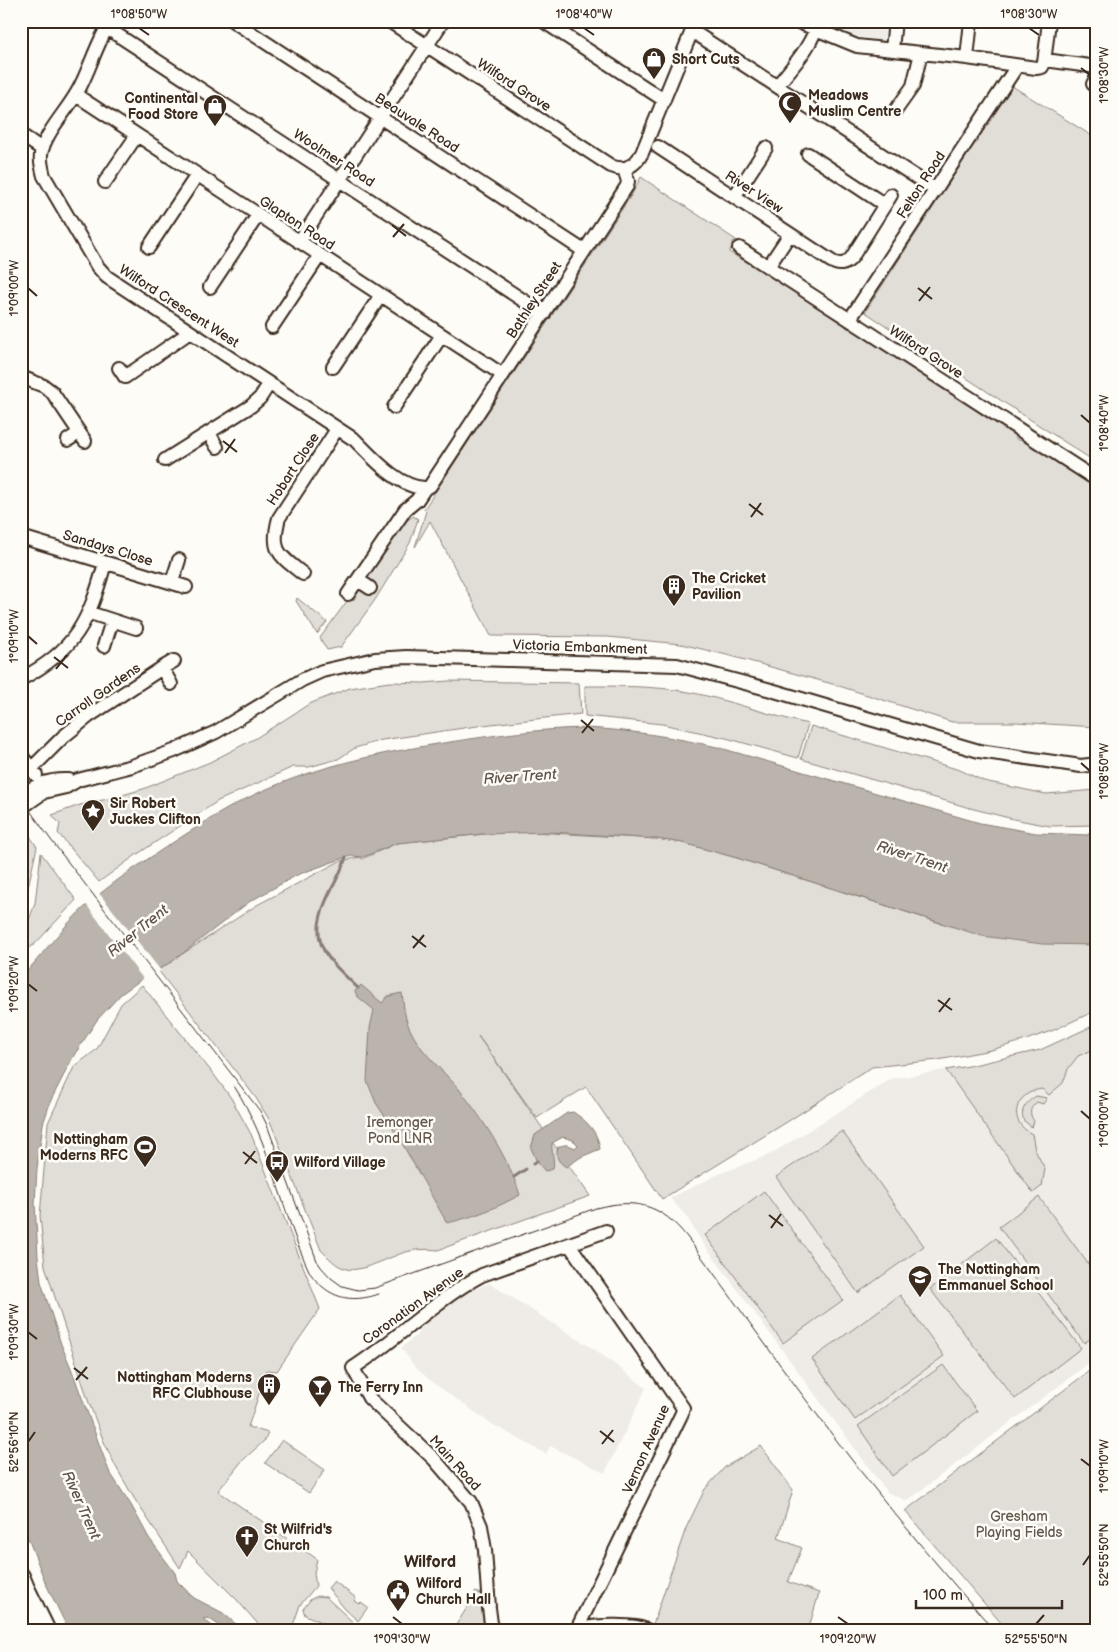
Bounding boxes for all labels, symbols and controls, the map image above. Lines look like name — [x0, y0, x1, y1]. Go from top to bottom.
text: 1°08'50"W — [111, 7, 167, 22]
text: 1°08'40"W — [556, 7, 612, 22]
text: 1°08'30"W — [1001, 7, 1057, 22]
shop icon: Short Cuts — [641, 46, 667, 80]
text: 1°08'30"W — [1097, 47, 1112, 103]
place label: Short Cuts — [672, 51, 740, 68]
street label: Wilford Grove — [474, 55, 554, 115]
place label: Meadows Muslim Centre — [808, 87, 901, 120]
street label: Beauvale Road — [372, 89, 462, 157]
place label: Continental Food Store — [124, 90, 198, 123]
mosque icon: Meadows Muslim Centre — [777, 90, 803, 124]
shop icon: Continental Food Store — [202, 93, 228, 127]
street label: Woolmer Road — [290, 125, 378, 191]
street label: Felton Road — [893, 148, 949, 222]
street label: River View — [722, 167, 787, 217]
street label: Glapton Road — [256, 192, 338, 254]
street label: Bathley Street — [503, 258, 566, 342]
text: 1°09'00"W — [7, 260, 22, 316]
street label: Wilford Crescent West — [116, 261, 243, 351]
street label: Wilford Grove — [886, 322, 966, 382]
text: 1°08'40"W — [1097, 395, 1112, 451]
street label: Hobart Close — [263, 429, 323, 509]
street label: Sandays Close — [61, 526, 155, 570]
place label: The Cricket Pavilion — [692, 570, 766, 603]
building icon: The Cricket Pavilion — [661, 573, 687, 607]
text: 1°09'10"W — [7, 609, 22, 663]
street label: Victoria Embankment — [512, 636, 648, 658]
street label: Carroll Gardens — [52, 659, 144, 731]
text: 1°08'50"W — [1097, 743, 1112, 799]
water label: River Trent — [483, 765, 558, 789]
place label: Sir Robert Juckes Clifton — [110, 795, 201, 828]
place icon: Sir Robert Juckes Clifton — [80, 798, 106, 832]
water label: River Trent — [874, 837, 950, 877]
water label: River Trent — [104, 900, 173, 961]
text: 1°09'20"W — [7, 956, 22, 1012]
text: 1°09'00"W — [1097, 1091, 1112, 1147]
park label: Iremonger Pond LNR — [367, 1114, 434, 1147]
place label: Nottingham Moderns RFC — [40, 1131, 128, 1164]
sports icon: Nottingham Moderns RFC — [132, 1134, 158, 1168]
bus stop icon: Wilford Village — [264, 1149, 290, 1183]
place label: Wilford Village — [294, 1154, 386, 1171]
place label: The Nottingham Emmanuel School — [938, 1261, 1053, 1294]
street label: Coronation Avenue — [359, 1264, 467, 1348]
school or university icon: The Nottingham Emmanuel School — [907, 1264, 933, 1298]
text: 1°09'30"W — [7, 1304, 22, 1360]
place label: Nottingham Moderns RFC Clubhouse — [117, 1369, 252, 1402]
building icon: Nottingham Moderns RFC Clubhouse — [256, 1372, 282, 1406]
bar icon: The Ferry Inn — [307, 1374, 333, 1408]
place label: The Ferry Inn — [338, 1379, 423, 1396]
street label: Vernon Avenue — [619, 1402, 673, 1496]
text: 52°56'10"N — [7, 1411, 22, 1473]
street label: Main Road — [426, 1432, 484, 1494]
text: 1°09'10"W — [1097, 1439, 1112, 1493]
water label: River Trent — [57, 1468, 105, 1543]
park label: Gresham Playing Fields — [975, 1508, 1063, 1541]
place label: St Wilfrid's Church — [264, 1521, 332, 1554]
church icon: St Wilfrid's Church — [234, 1524, 260, 1558]
text: 52°55'50"N — [1097, 1524, 1112, 1586]
district label: Wilford — [404, 1553, 456, 1572]
place label: Wilford Church Hall — [416, 1575, 491, 1608]
scale bar — [916, 1577, 1062, 1609]
public building icon: Wilford Church Hall — [385, 1578, 411, 1612]
text: 100 m — [923, 1586, 963, 1605]
text: 1°09'30"W — [374, 1632, 430, 1647]
text: 1°09'20"W — [820, 1632, 876, 1647]
text: 52°55'50"N — [1005, 1632, 1067, 1647]

